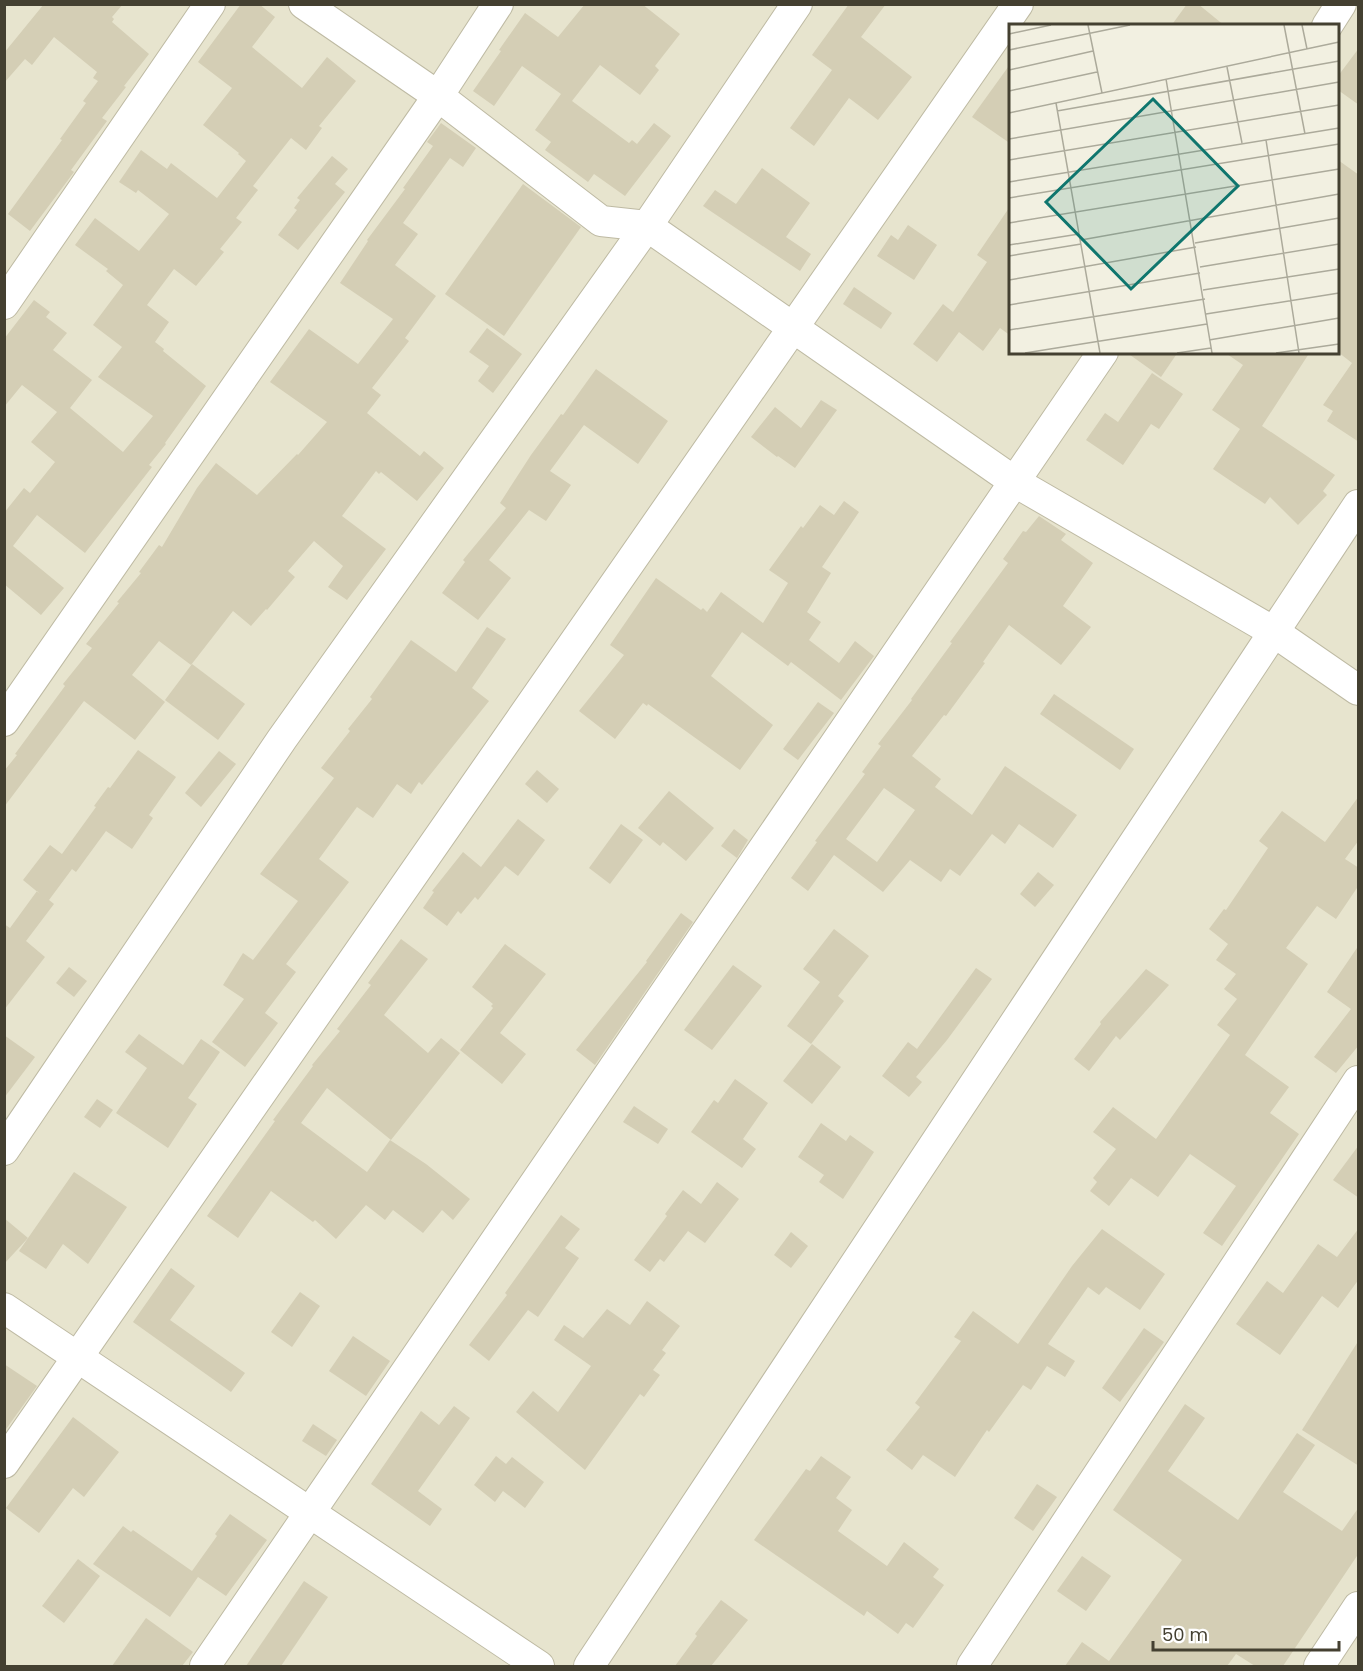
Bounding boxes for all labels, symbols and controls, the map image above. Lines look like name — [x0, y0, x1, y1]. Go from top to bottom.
inset map — [1009, 24, 1339, 354]
scale bar — [1153, 1614, 1339, 1652]
text: 50 m — [1162, 1622, 1208, 1647]

